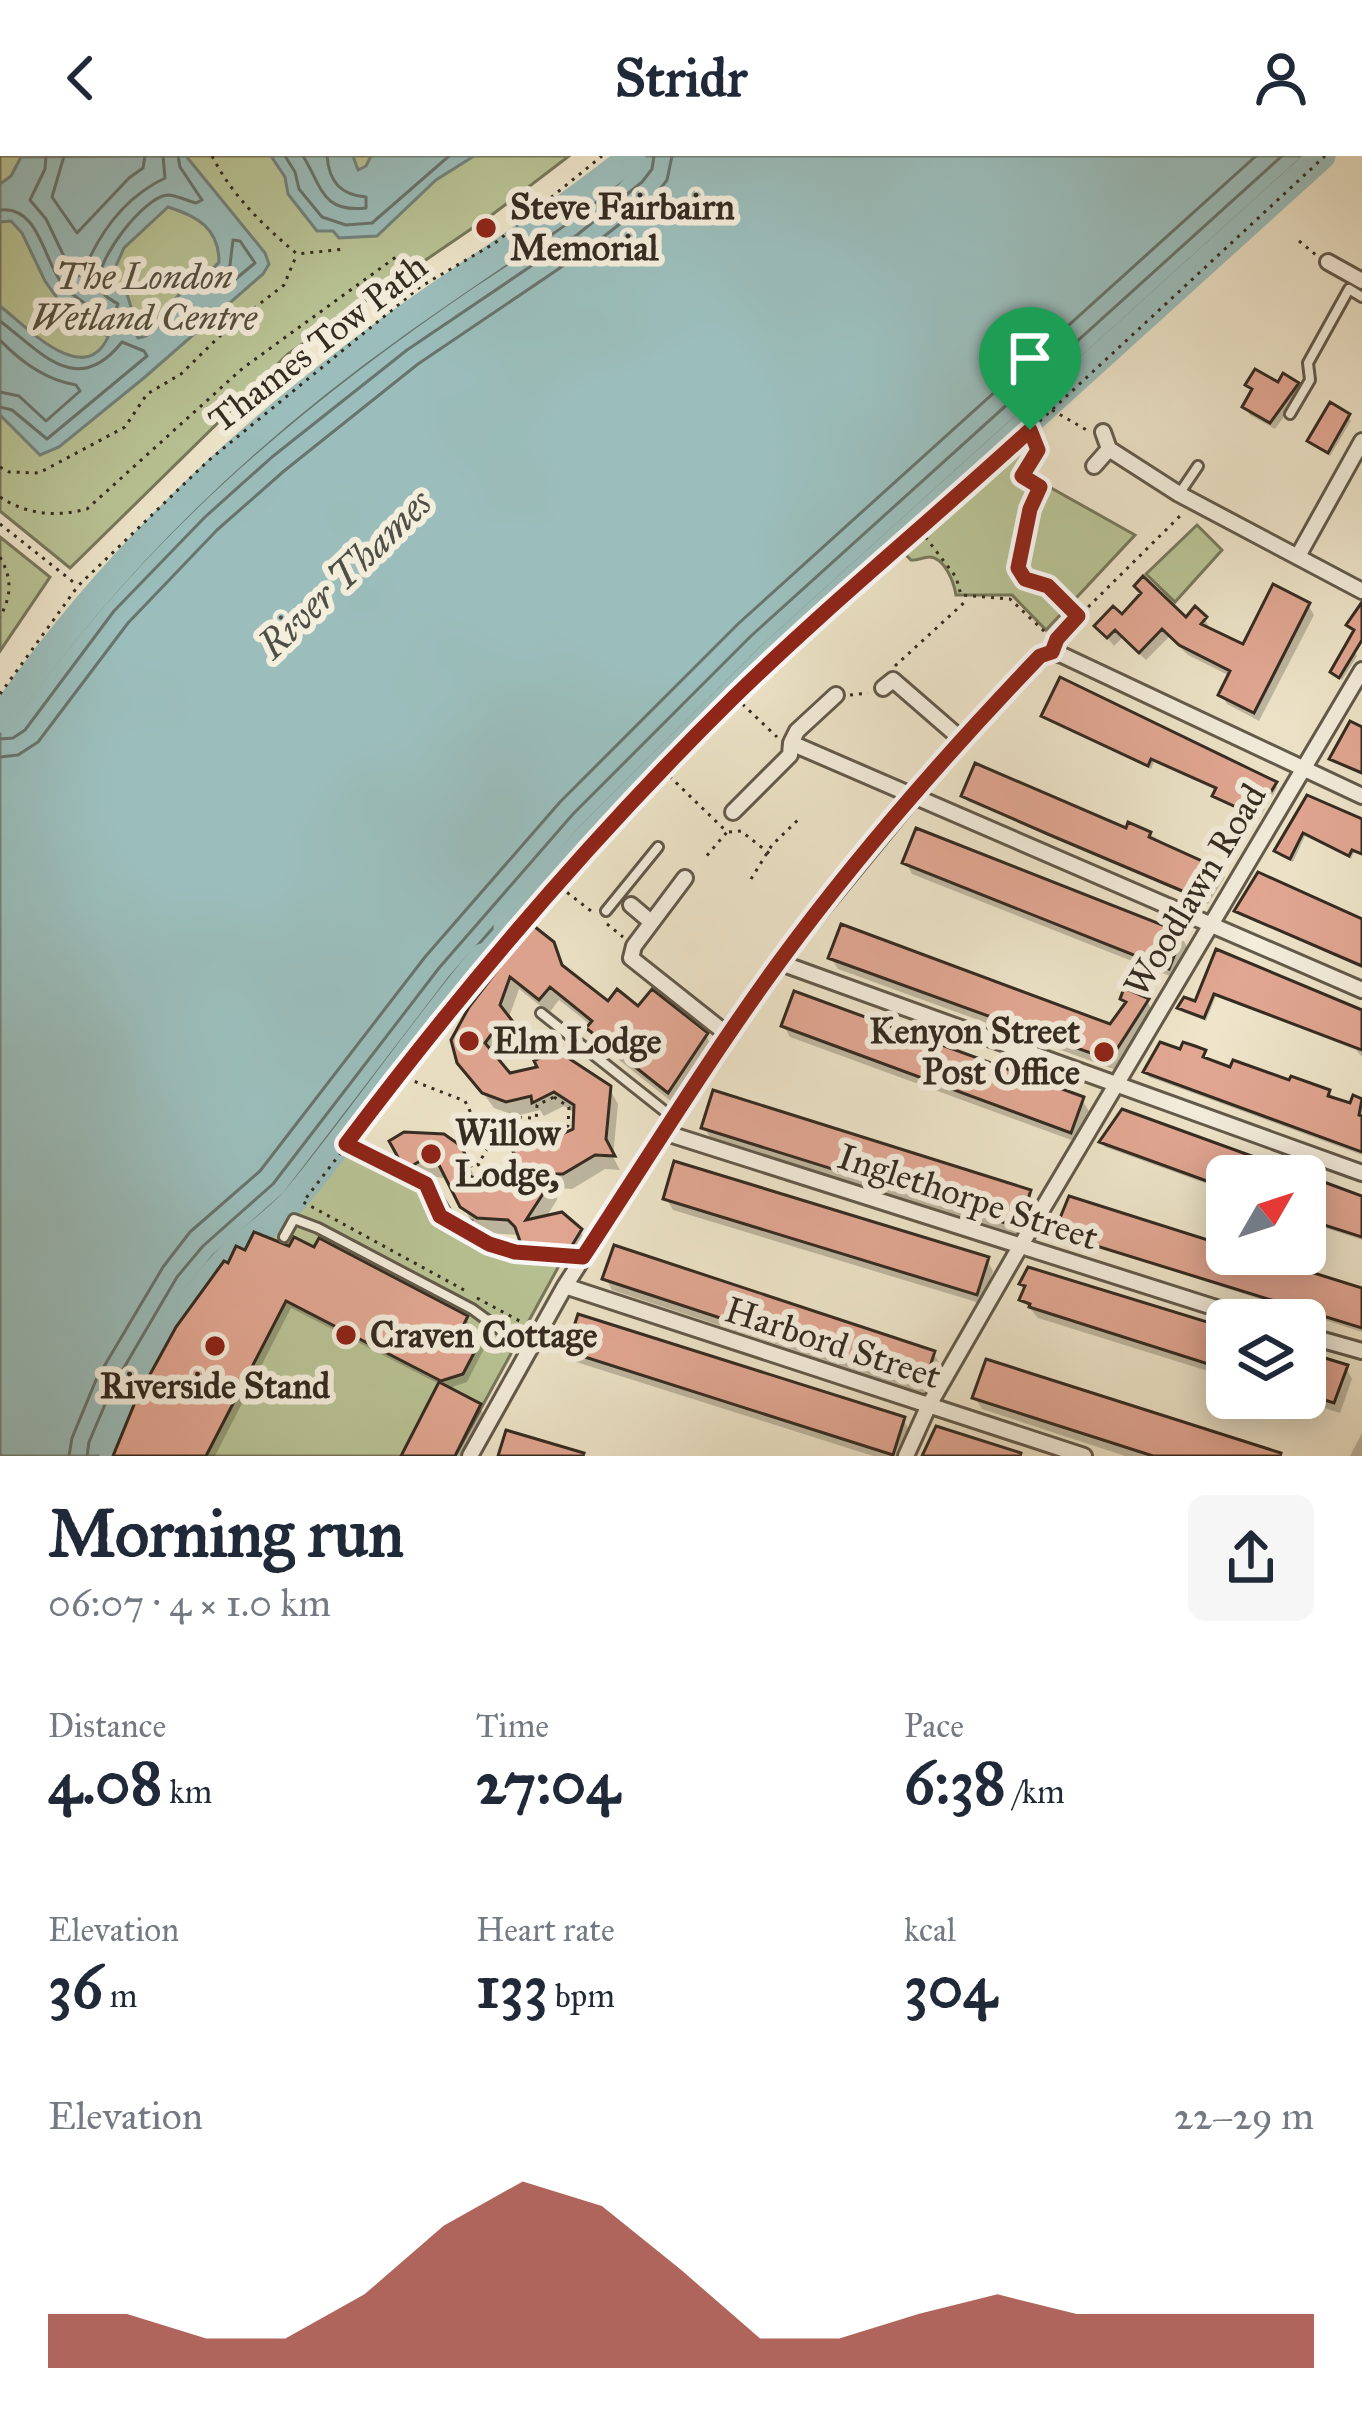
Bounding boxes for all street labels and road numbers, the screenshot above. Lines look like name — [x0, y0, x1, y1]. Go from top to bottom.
street label: Thames Tow Path — [200, 244, 436, 442]
street label: Woodlawn Road — [1114, 776, 1276, 1004]
street label: Inglethorpe Street — [832, 1134, 1104, 1260]
street label: Harbord Street — [720, 1287, 947, 1399]

